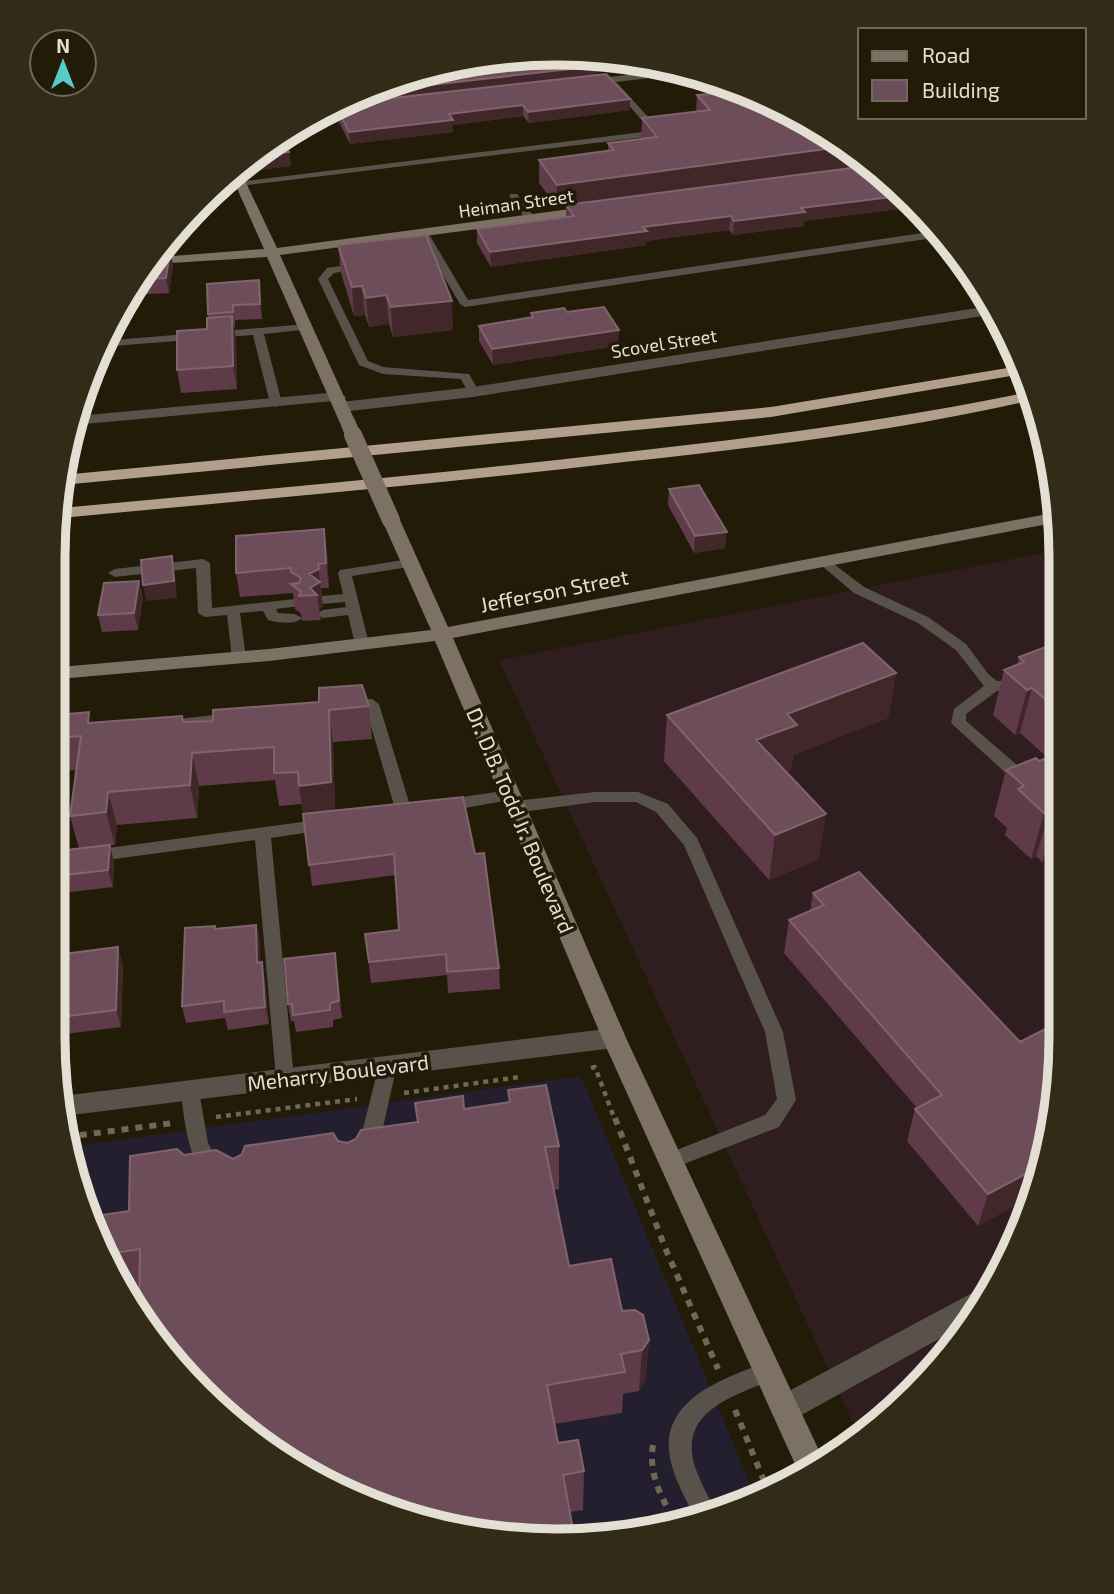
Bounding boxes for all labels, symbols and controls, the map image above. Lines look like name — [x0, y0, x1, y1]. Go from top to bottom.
north arrow — [28, 28, 98, 98]
legend — [858, 28, 1086, 119]
text: N — [56, 34, 70, 57]
text: Road — [922, 42, 970, 67]
text: Building — [922, 77, 1000, 102]
street label: Heiman Street — [457, 184, 575, 222]
street label: Scovel Street — [609, 324, 719, 362]
street label: Jefferson Street — [478, 563, 630, 617]
street label: Dr. D.B. Todd Jr. Boulevard — [462, 703, 580, 937]
street label: Meharry Boulevard — [246, 1048, 430, 1096]

